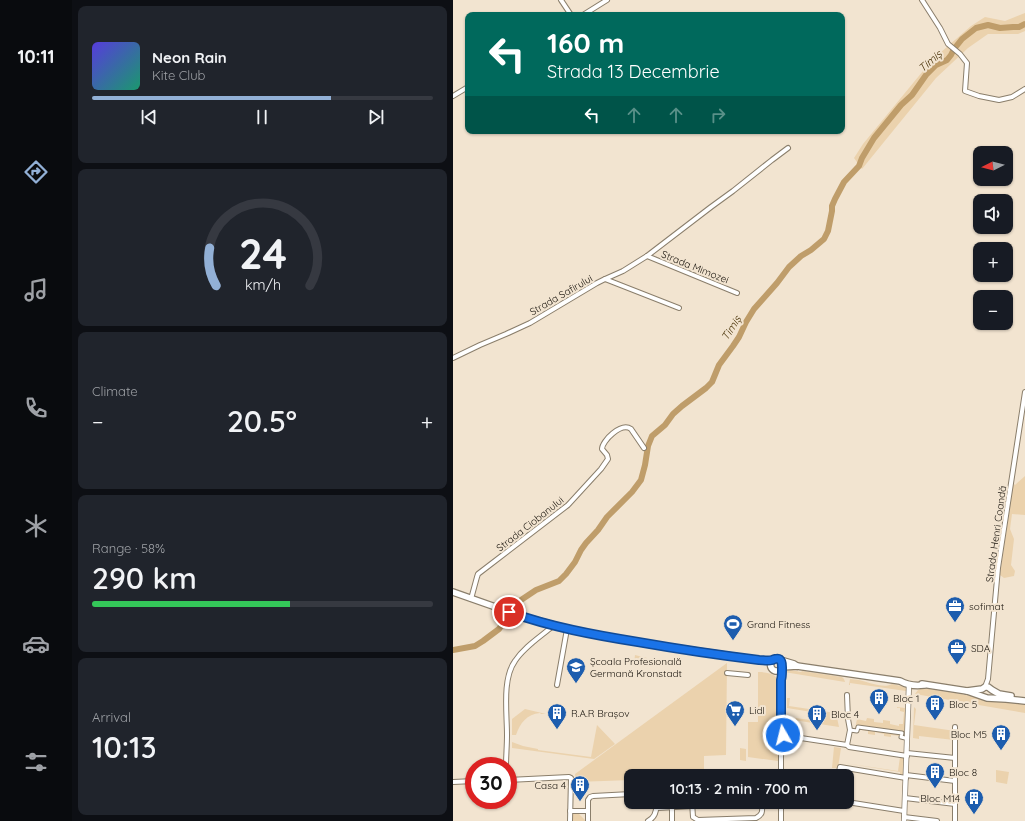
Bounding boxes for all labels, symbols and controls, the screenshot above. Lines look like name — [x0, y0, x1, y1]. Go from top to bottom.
text: 160 m — [547, 25, 624, 60]
icon: left — [481, 28, 533, 80]
text: 10:11 — [18, 45, 54, 68]
water label: Timiș — [915, 46, 945, 75]
text: Neon Rain — [152, 48, 227, 67]
text: Strada 13 Decembrie — [547, 60, 720, 83]
text: Kite Club — [152, 67, 205, 83]
icon: left — [581, 104, 603, 126]
icon: ahead — [623, 104, 645, 126]
icon: ahead — [665, 104, 687, 126]
icon: right — [707, 104, 729, 126]
icon: previous — [138, 106, 160, 128]
icon: pause — [251, 106, 273, 128]
icon: next — [365, 106, 387, 128]
north arrow — [973, 146, 1013, 186]
map controls — [973, 146, 1013, 330]
icon: directions — [22, 158, 50, 186]
button: sound — [973, 194, 1013, 234]
text: 24 — [238, 226, 287, 278]
button: + — [973, 242, 1013, 282]
street label: Strada Mimozei — [659, 248, 731, 286]
street label: Strada Safirului — [527, 272, 595, 318]
text: km/h — [244, 275, 281, 293]
icon: music — [22, 276, 50, 304]
button: − — [973, 290, 1013, 330]
water label: Timiș — [718, 312, 744, 343]
text: Climate — [92, 383, 138, 399]
icon: phone — [22, 394, 50, 422]
text: 20.5° — [227, 402, 297, 440]
text: − — [92, 408, 103, 436]
text: + — [421, 408, 433, 436]
street label: Strada Henri Coandă — [983, 485, 1009, 583]
street label: Strada Ciobanului — [494, 494, 566, 554]
icon: climate — [22, 512, 50, 540]
text: Range · 58% — [92, 540, 165, 556]
text: 290 km — [92, 559, 197, 597]
pin — [492, 595, 526, 629]
office icon: sofimat — [944, 595, 966, 623]
place label: sofimat — [969, 600, 1005, 613]
icon: arrive — [498, 601, 520, 623]
sports icon: Grand Fitness — [722, 613, 744, 641]
place label: Grand Fitness — [747, 618, 811, 631]
icon: car — [22, 630, 50, 658]
office icon: SDA — [946, 637, 968, 665]
place label: SDA — [971, 642, 991, 655]
place label: Școala Profesională Germană Kronstadt — [590, 655, 683, 680]
school or university icon: Școala Profesională Germană Kronstadt — [565, 656, 587, 684]
building icon: Bloc 1 — [868, 687, 890, 715]
place label: Bloc 1 — [893, 692, 919, 705]
building icon: Bloc 5 — [924, 693, 946, 721]
place label: Bloc 5 — [949, 698, 977, 711]
supermarket icon: Lidl — [724, 699, 746, 727]
building icon: R.A.R Brașov — [546, 702, 568, 730]
building icon: Bloc 4 — [806, 703, 828, 731]
place label: Lidl — [749, 704, 765, 717]
place label: R.A.R Brașov — [571, 707, 630, 720]
place label: Bloc 4 — [831, 708, 859, 721]
text: Arrival — [92, 709, 131, 725]
position arrow — [762, 714, 804, 756]
building icon: Bloc M5 — [990, 723, 1012, 751]
text: 10:13 — [92, 728, 157, 766]
place label: Bloc M5 — [951, 728, 987, 741]
icon: filters — [22, 748, 50, 776]
speed limit sign: 30 — [465, 757, 517, 809]
building icon: Bloc 8 — [924, 761, 946, 789]
place label: Bloc 8 — [949, 766, 977, 779]
building icon: Casa 4 — [569, 774, 591, 802]
place label: Casa 4 — [535, 779, 566, 792]
text: 10:13 · 2 min · 700 m — [670, 779, 808, 798]
building icon: Bloc M14 — [963, 787, 985, 815]
place label: Bloc M14 — [920, 792, 960, 805]

